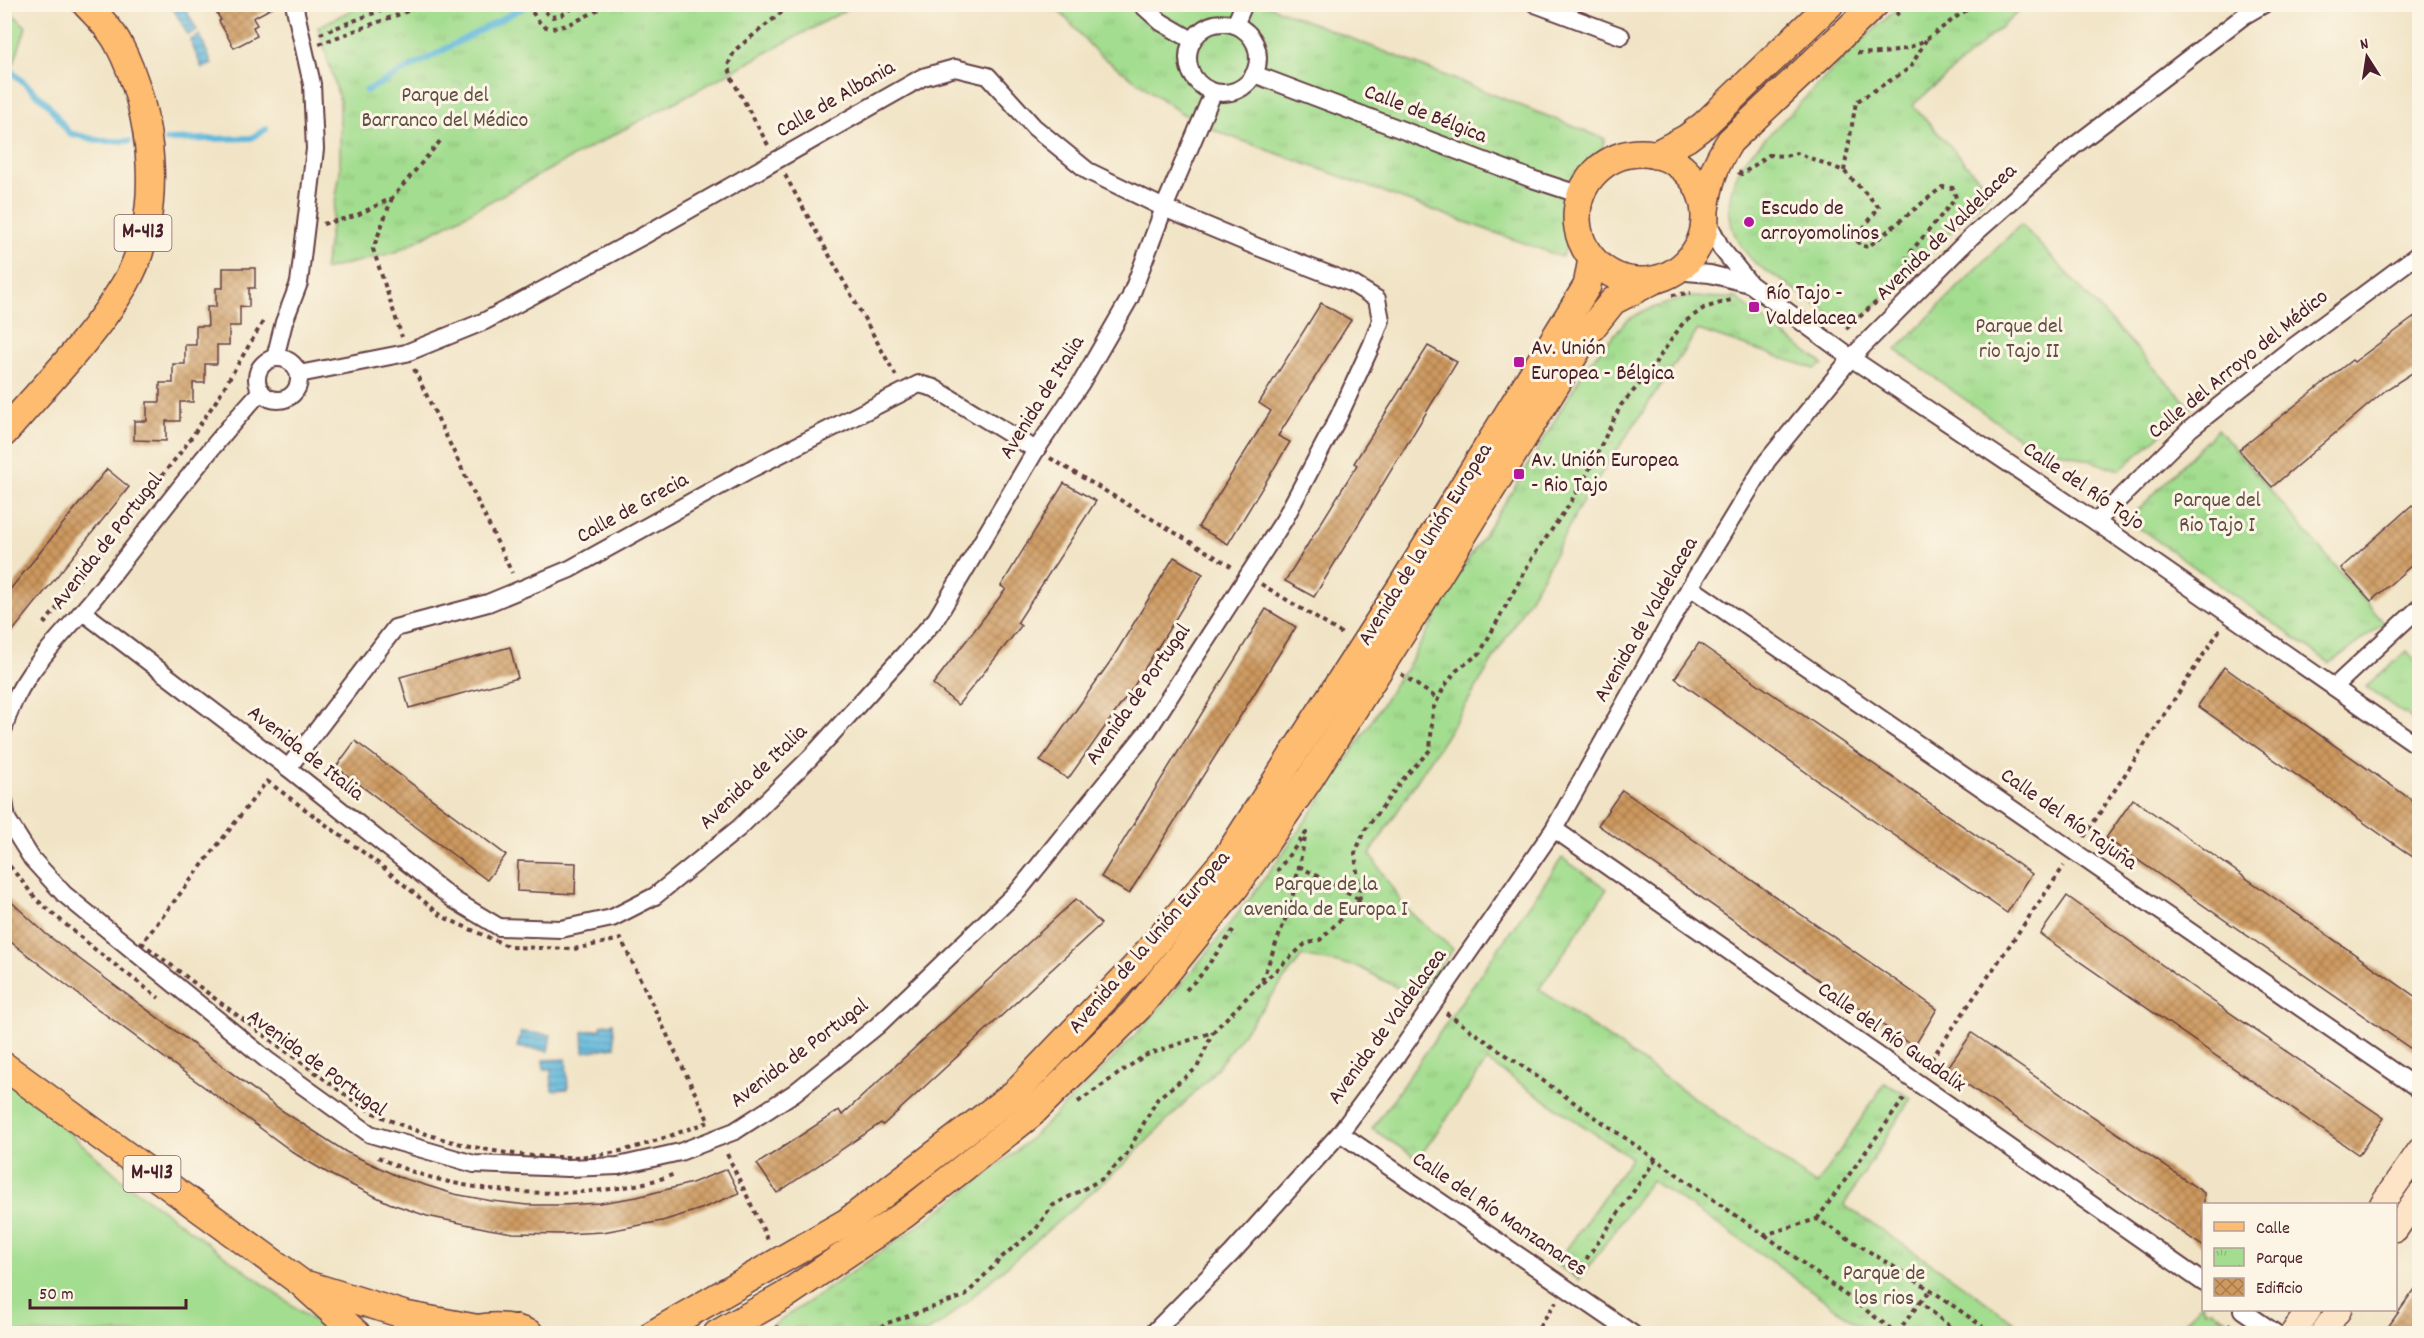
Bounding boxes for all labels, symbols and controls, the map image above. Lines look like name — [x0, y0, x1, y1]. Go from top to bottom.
north arrow — [2337, 27, 2397, 87]
text: N — [2358, 33, 2371, 57]
street label: Calle de Albania — [771, 53, 902, 147]
street label: Calle de Bélgica — [1359, 77, 1492, 153]
park label: Parque del Barranco del Médico — [362, 81, 528, 137]
street label: Avenida de Valdelacea — [1869, 157, 2025, 309]
place label: Escudo de arroyomolinos — [1761, 194, 1880, 250]
road number: M-413 — [114, 215, 172, 251]
marker: Escudo de arroyomolinos — [1742, 215, 1756, 229]
place label: Río Tajo - Valdelacea — [1766, 279, 1857, 335]
street label: Calle del Arroyo del Médico — [2142, 282, 2336, 448]
marker: Río Tajo - Valdelacea — [1747, 300, 1761, 314]
park label: Parque del rio Tajo II — [1975, 312, 2063, 368]
street label: Avenida de Italia — [993, 330, 1094, 466]
place label: Av. Unión Europea - Bélgica — [1531, 334, 1675, 390]
marker: Av. Unión Europea - Bélgica — [1512, 355, 1526, 369]
street label: Calle del Río Tajo — [2016, 435, 2150, 539]
street label: Avenida de la Unión Europea — [1351, 437, 1501, 652]
place label: Av. Unión Europea - Rio Tajo — [1531, 446, 1679, 502]
street label: Calle de Grecia — [571, 465, 695, 553]
street label: Avenida de Portugal — [45, 467, 171, 617]
marker: Av. Unión Europea - Rio Tajo — [1512, 467, 1526, 481]
park label: Parque del Rio Tajo I — [2173, 486, 2261, 542]
street label: Avenida de Valdelacea — [1587, 531, 1707, 708]
street label: Avenida de Portugal — [1079, 618, 1199, 772]
street label: Avenida de Italia — [240, 699, 370, 810]
street label: Avenida de Italia — [693, 718, 816, 838]
street label: Calle del Río Tajuña — [1993, 761, 2143, 879]
street label: Avenida de la Unión Europea — [1062, 844, 1239, 1041]
park label: Parque de la avenida de Europa I — [1244, 870, 1408, 926]
street label: Avenida de Valdelacea — [1321, 942, 1456, 1111]
street label: Calle del Río Guadalix — [1810, 975, 1972, 1101]
street label: Avenida de Portugal — [724, 992, 876, 1116]
street label: Avenida de Portugal — [240, 1003, 392, 1125]
street label: Calle del Río Manzanares — [1405, 1145, 1593, 1285]
road number: M-413 — [124, 1156, 180, 1192]
legend — [2202, 1203, 2397, 1311]
text: Calle — [2256, 1217, 2290, 1242]
text: Parque — [2256, 1247, 2303, 1272]
park label: Parque de los rios — [1843, 1259, 1925, 1315]
scale bar — [30, 1272, 186, 1310]
text: Edificio — [2256, 1277, 2303, 1302]
text: 50 m — [39, 1283, 74, 1308]

